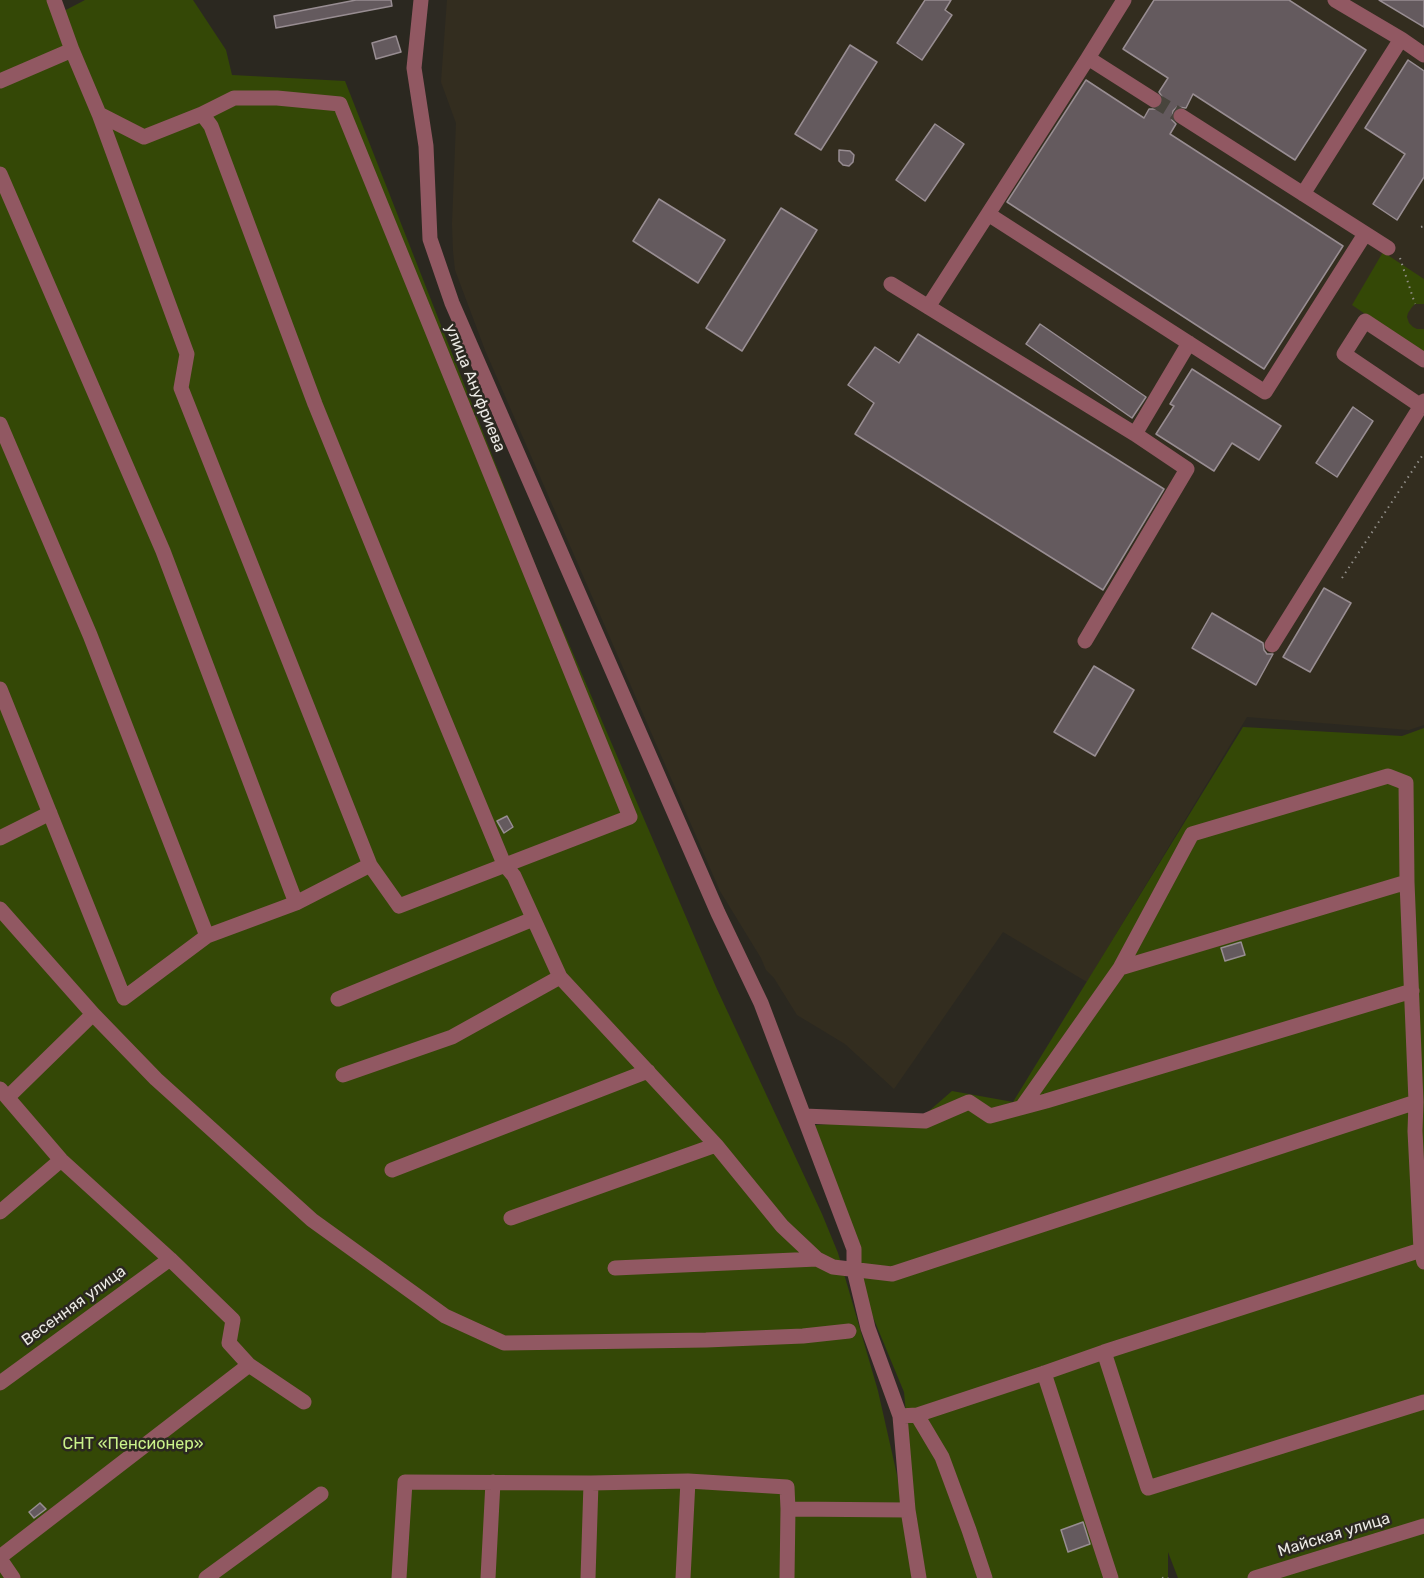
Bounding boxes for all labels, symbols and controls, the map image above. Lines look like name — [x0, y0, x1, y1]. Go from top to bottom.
street label: улица Ануфриева — [440, 321, 510, 455]
street label: Весенняя улица — [18, 1262, 130, 1350]
park label: СНТ «Пенсионер» — [63, 1434, 203, 1454]
street label: Майская улица — [1276, 1509, 1392, 1561]

